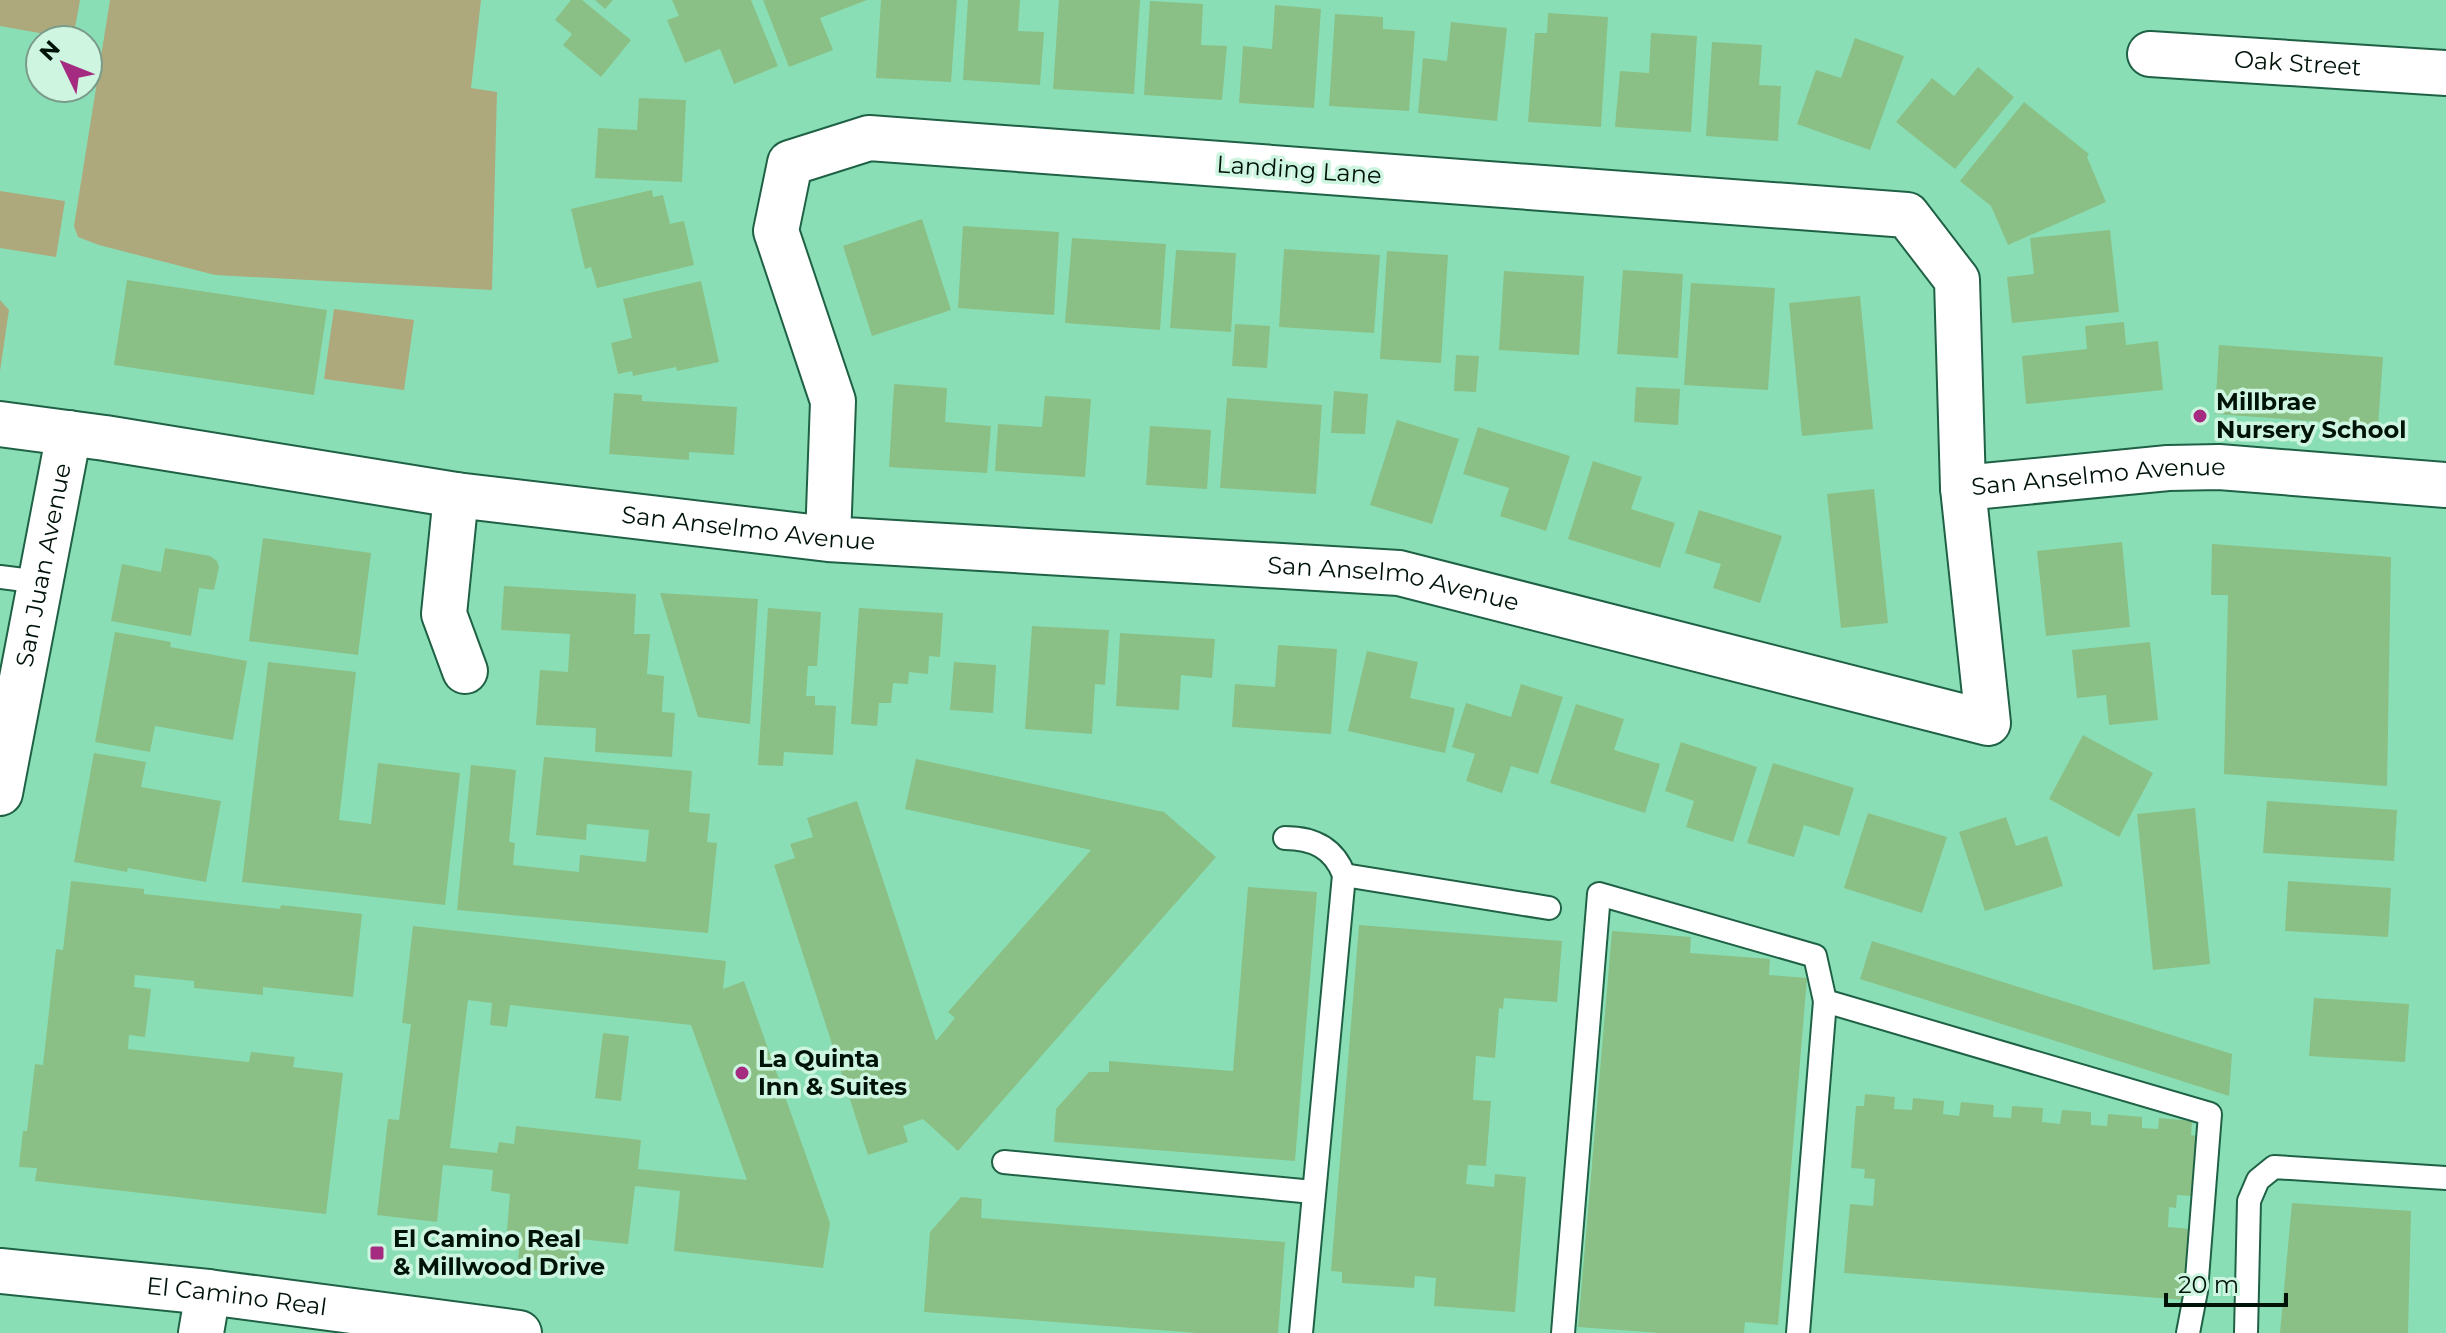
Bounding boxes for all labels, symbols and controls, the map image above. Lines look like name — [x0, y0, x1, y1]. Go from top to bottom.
north arrow — [24, 24, 104, 104]
text: N — [34, 35, 66, 66]
street label: Oak Street — [2233, 44, 2363, 82]
street label: Landing Lane — [1216, 149, 1382, 190]
place label: Millbrae Nursery School — [2216, 387, 2406, 444]
marker: Millbrae Nursery School — [2191, 407, 2209, 425]
street label: San Anselmo Avenue — [1970, 452, 2226, 501]
street label: San Juan Avenue — [9, 461, 77, 669]
street label: San Anselmo Avenue — [620, 500, 876, 556]
street label: San Anselmo Avenue — [1267, 550, 1522, 617]
place label: La Quinta Inn & Suites — [758, 1044, 907, 1101]
marker: La Quinta Inn & Suites — [733, 1064, 751, 1082]
place label: El Camino Real & Millwood Drive — [393, 1224, 605, 1281]
marker: El Camino Real & Millwood Drive — [368, 1244, 386, 1262]
scale bar — [2166, 1257, 2286, 1307]
text: 20 m — [2178, 1270, 2239, 1299]
street label: El Camino Real — [145, 1271, 329, 1322]

